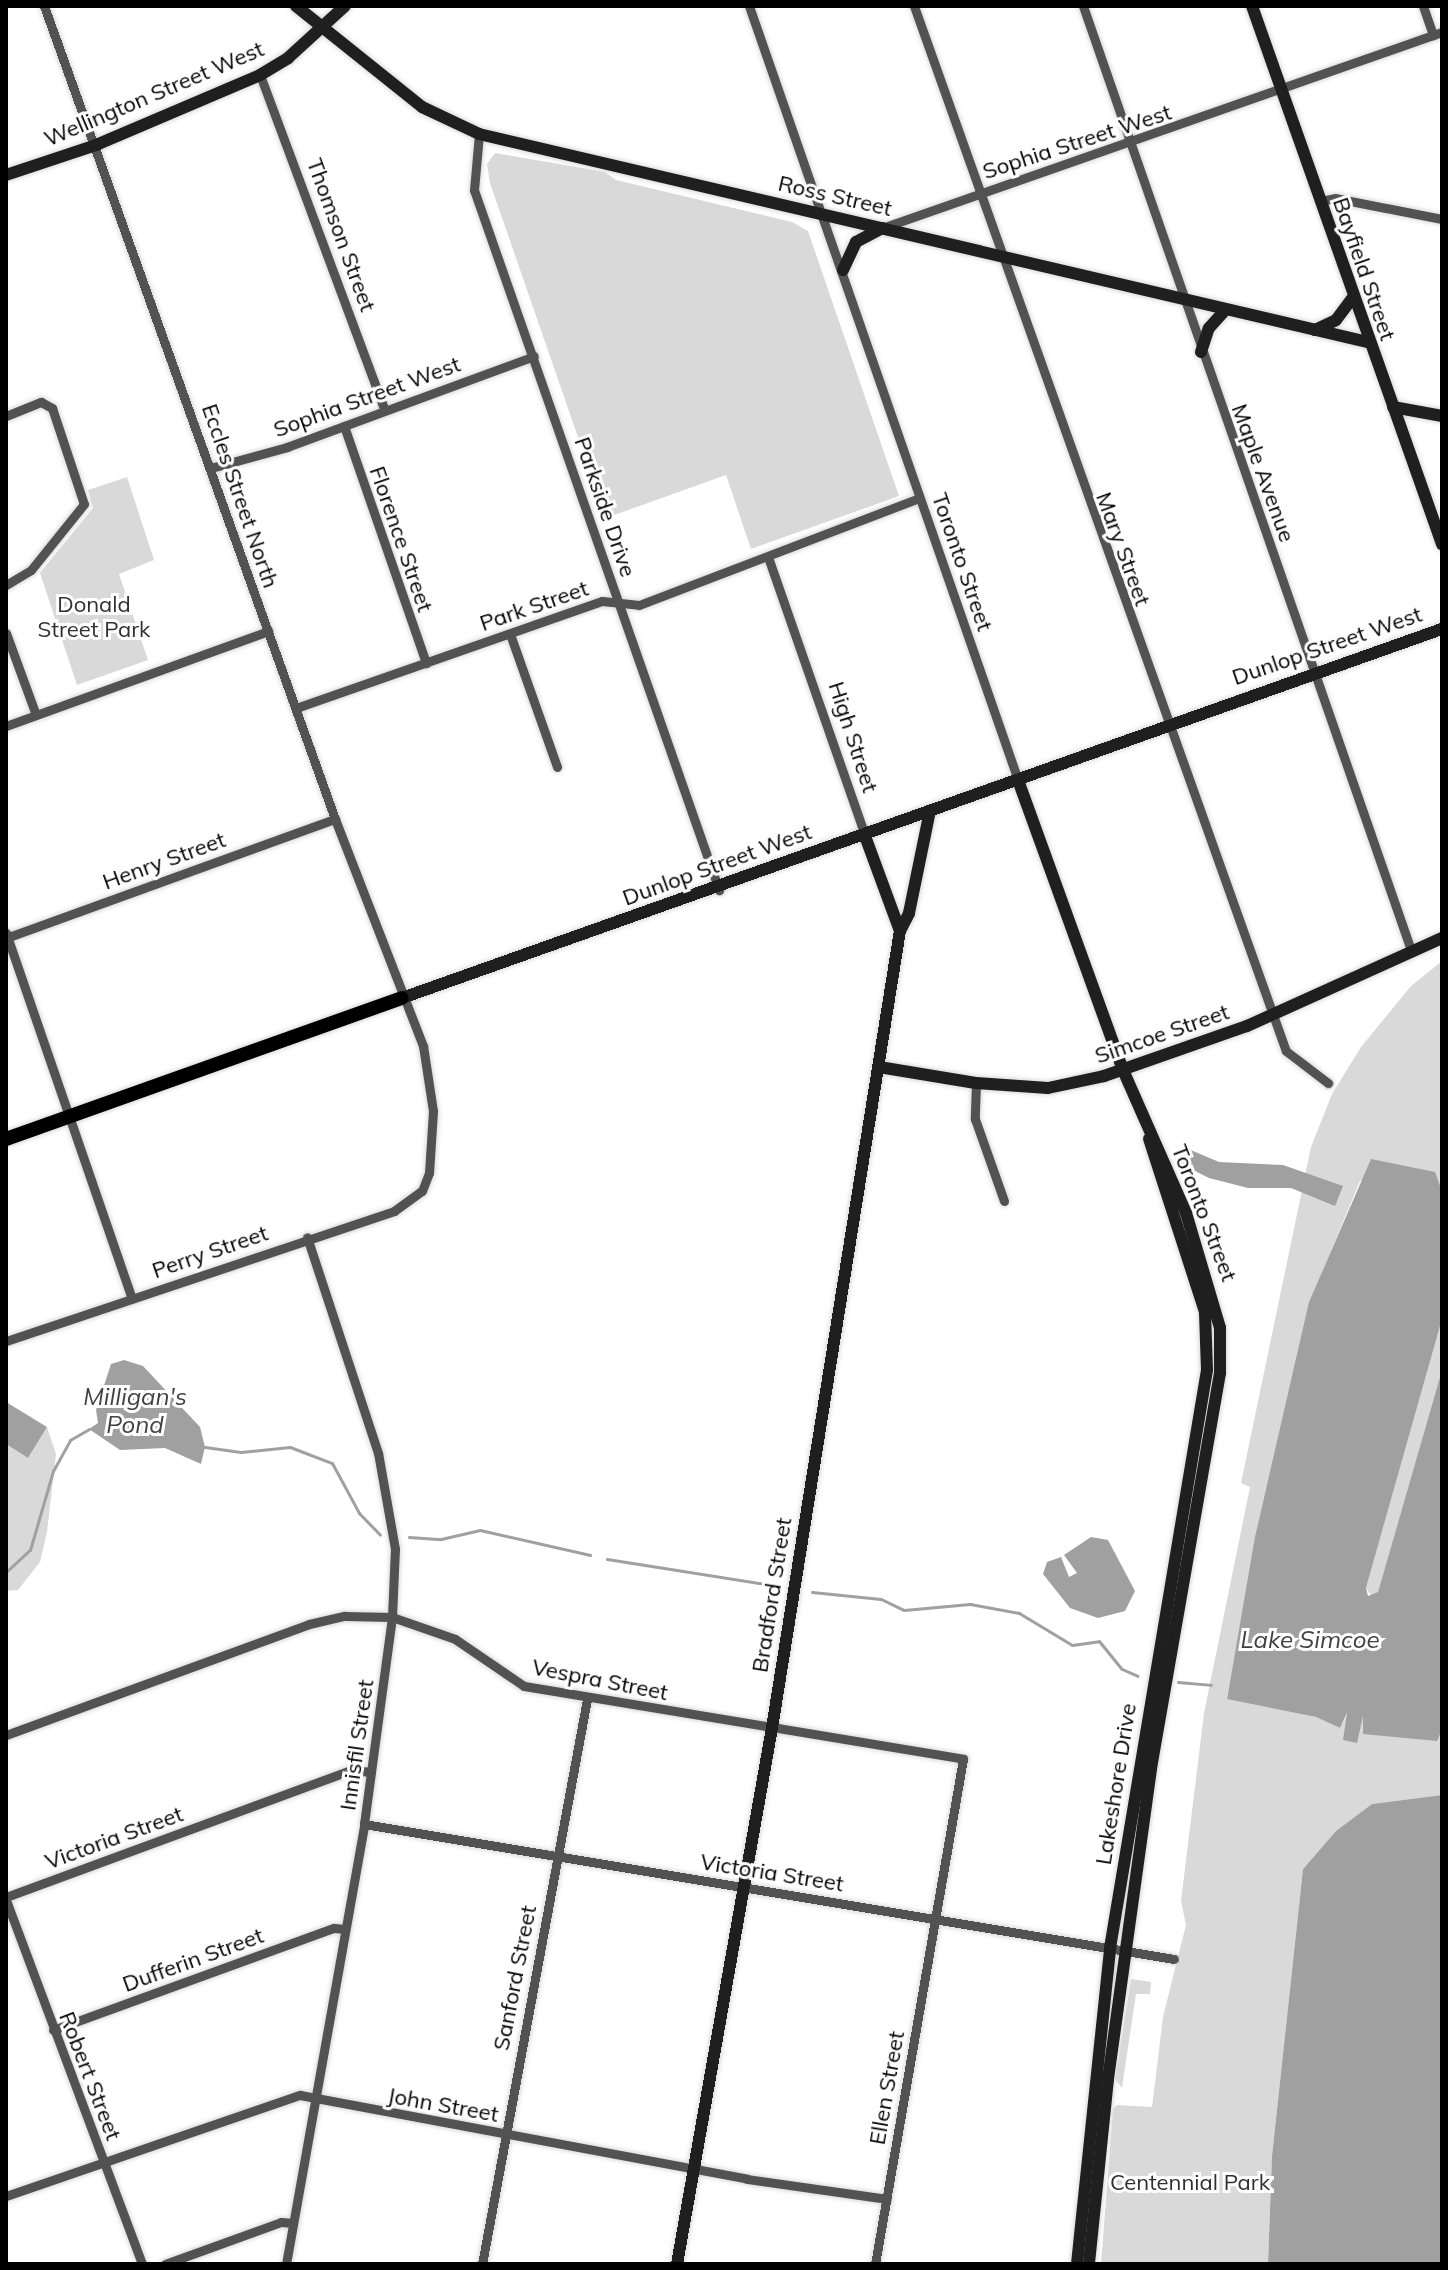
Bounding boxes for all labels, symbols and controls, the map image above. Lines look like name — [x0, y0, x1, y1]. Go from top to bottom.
street label: Wellington Street West — [40, 36, 268, 152]
street label: Sophia Street West — [979, 99, 1175, 185]
street label: Thomson Street — [301, 155, 381, 315]
street label: Ross Street — [776, 170, 894, 222]
street label: Bayfield Street — [1327, 194, 1401, 344]
street label: Sophia Street West — [270, 351, 464, 443]
street label: Eccles Street North — [196, 400, 284, 592]
street label: Maple Avenue — [1226, 400, 1300, 546]
street label: Parkside Drive — [569, 434, 641, 580]
street label: Florence Street — [364, 463, 438, 615]
street label: Mary Street — [1090, 489, 1156, 609]
street label: Toronto Street — [926, 490, 998, 634]
street label: Park Street — [476, 575, 592, 637]
park label: Donald Street Park — [38, 591, 150, 642]
street label: Dunlop Street West — [1229, 601, 1425, 691]
street label: High Street — [823, 678, 883, 796]
street label: Dunlop Street West — [619, 819, 815, 911]
street label: Henry Street — [99, 827, 229, 895]
street label: Simcoe Street — [1091, 999, 1233, 1069]
street label: Toronto Street — [1166, 1141, 1242, 1285]
street label: Perry Street — [149, 1220, 271, 1284]
water label: Milligan's Pond — [83, 1383, 187, 1439]
street label: Bradford Street — [747, 1516, 797, 1674]
water label: Lake Simcoe — [1241, 1626, 1379, 1654]
street label: Vespra Street — [530, 1654, 670, 1706]
street label: Innisfil Street — [335, 1678, 379, 1812]
street label: Lakeshore Drive — [1090, 1701, 1142, 1867]
street label: Victoria Street — [42, 1801, 186, 1875]
street label: Victoria Street — [699, 1849, 845, 1897]
street label: Sanford Street — [488, 1903, 542, 2053]
street label: Dufferin Street — [119, 1922, 267, 1998]
street label: Robert Street — [53, 2008, 127, 2144]
street label: Ellen Street — [864, 2029, 910, 2147]
street label: John Street — [385, 2082, 501, 2128]
park label: Centennial Park — [1110, 2170, 1270, 2196]

